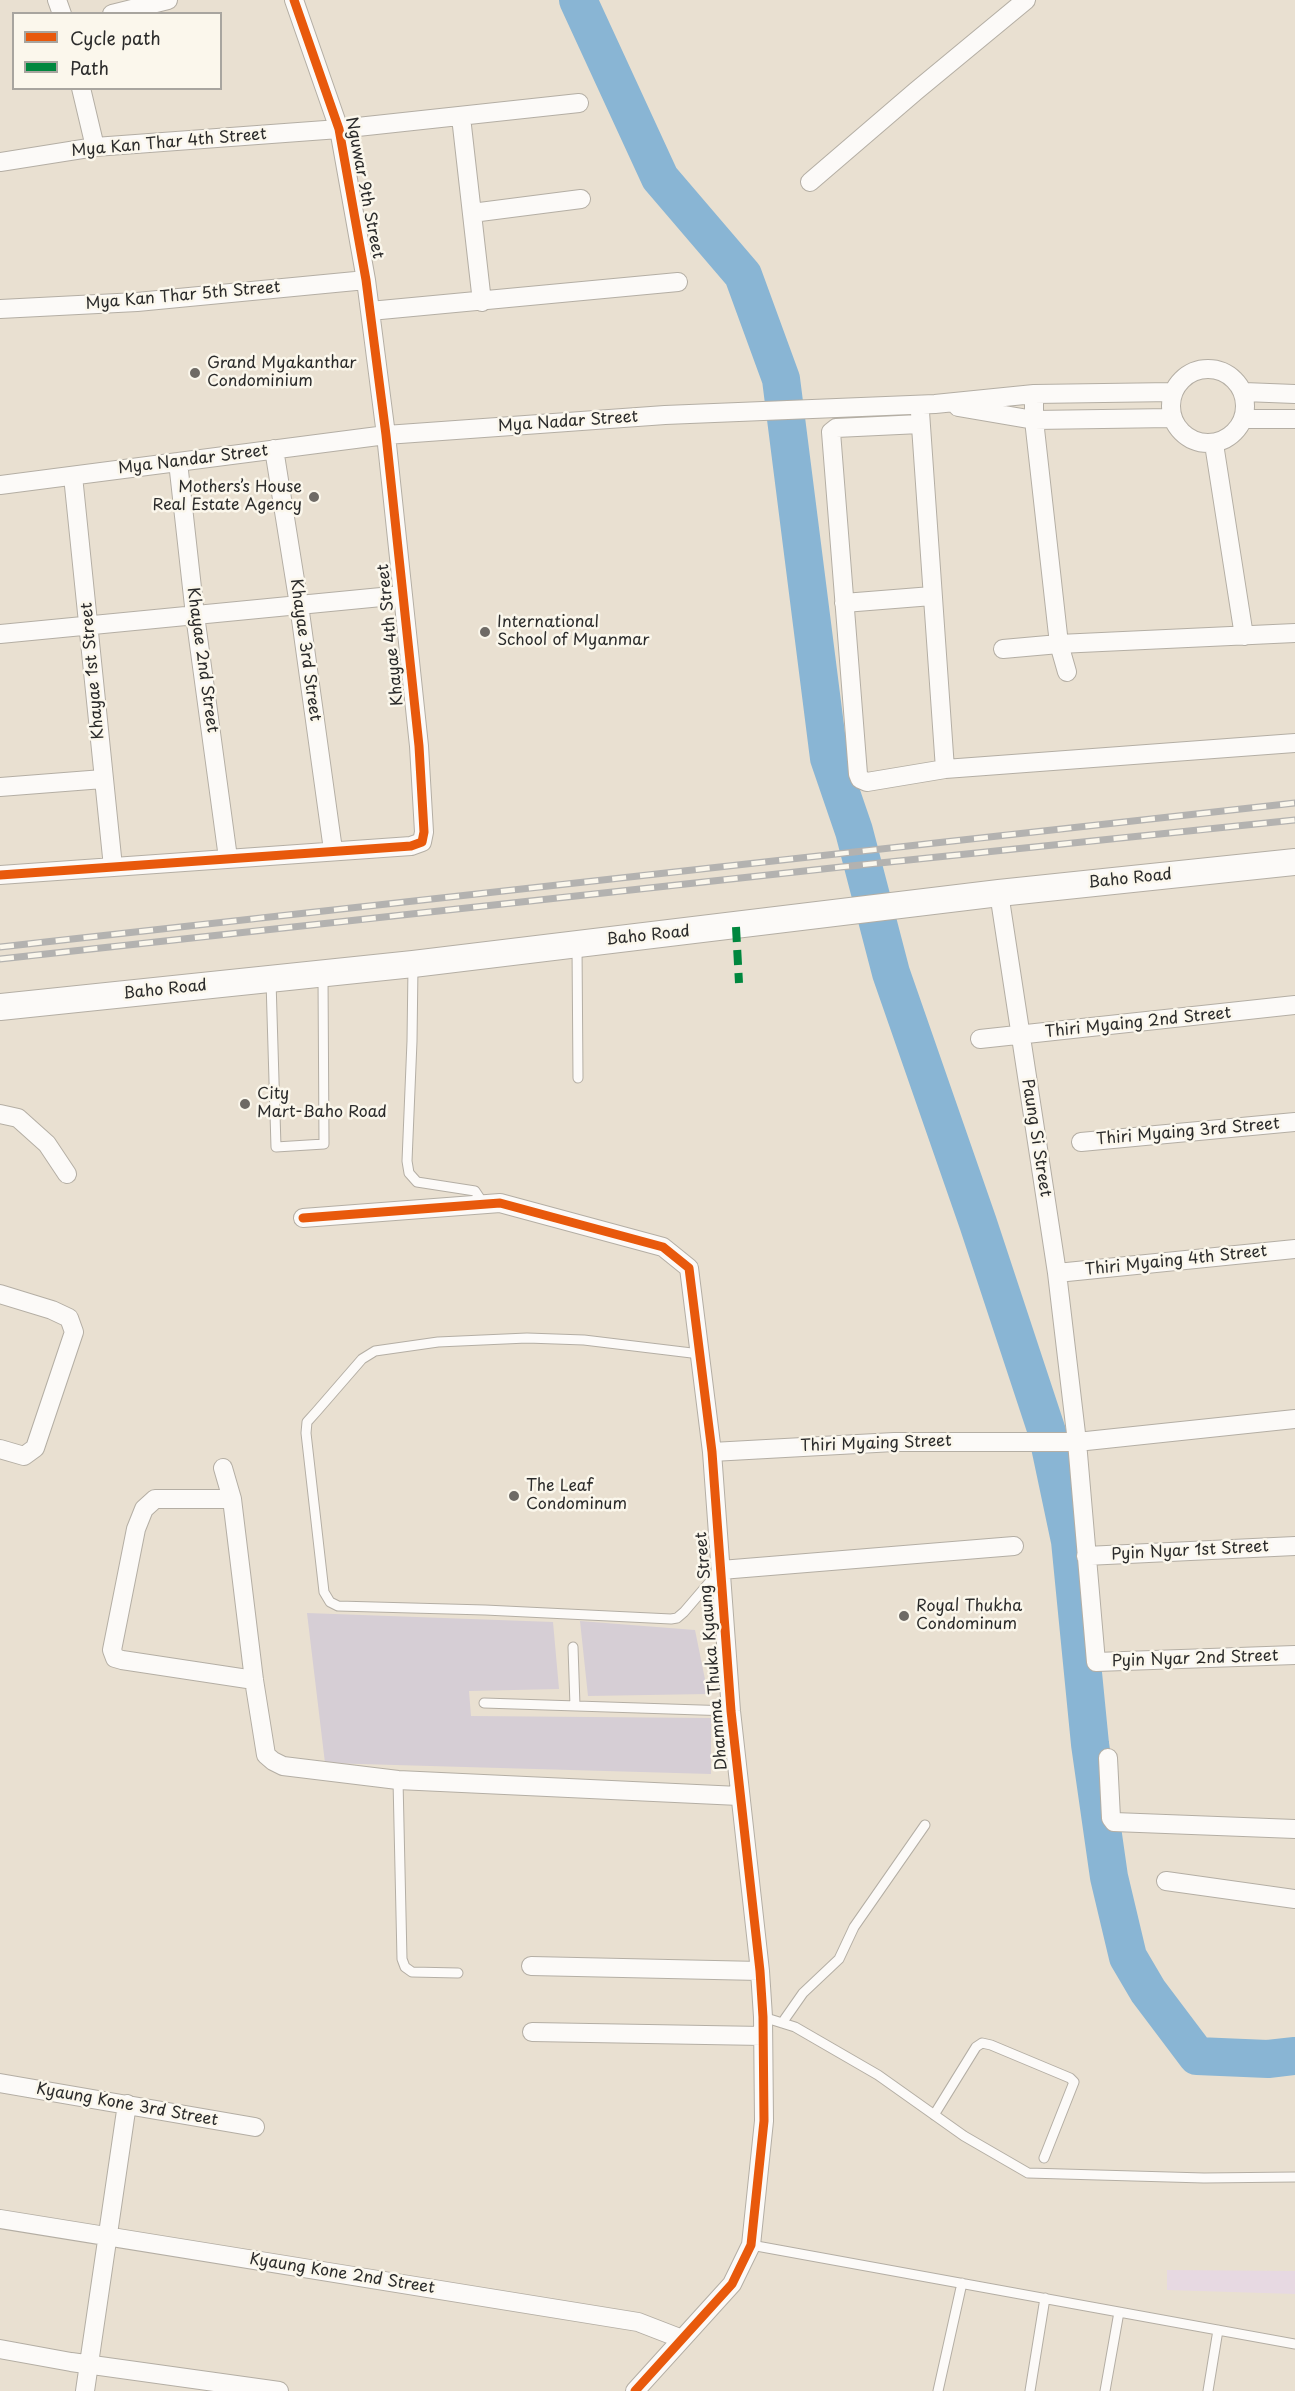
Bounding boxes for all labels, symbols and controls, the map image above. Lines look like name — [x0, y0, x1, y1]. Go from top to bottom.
legend — [12, 12, 222, 90]
text: Cycle path — [70, 24, 161, 51]
text: Path — [70, 54, 109, 81]
street label: Nguwar 9th Street — [341, 115, 387, 261]
street label: Mya Kan Thar 4th Street — [71, 125, 267, 161]
street label: Mya Kan Thar 5th Street — [85, 278, 281, 314]
place label: Grand Myakanthar Condominium — [207, 354, 357, 392]
marker: Grand Myakanthar Condominium — [188, 366, 202, 380]
street label: Mya Nadar Street — [497, 408, 639, 436]
street label: Mya Nandar Street — [117, 441, 269, 479]
place label: Mothers’s House Real Estate Agency — [153, 478, 302, 516]
marker: Mothers’s House Real Estate Agency — [307, 490, 321, 504]
street label: Khayae 4th Street — [374, 563, 408, 707]
street label: Khayae 3rd Street — [285, 578, 325, 722]
street label: Khayae 2nd Street — [182, 586, 222, 734]
street label: Khayae 1st Street — [77, 601, 109, 741]
place label: International School of Myanmar — [497, 613, 649, 651]
marker: International School of Myanmar — [478, 625, 492, 639]
street label: Baho Road — [1087, 865, 1173, 893]
street label: Baho Road — [605, 922, 691, 950]
street label: Baho Road — [122, 976, 208, 1004]
street label: Thiri Myaing 2nd Street — [1044, 1004, 1232, 1042]
street label: Paung Si Street — [1017, 1078, 1055, 1198]
place label: City Mart-Baho Road — [257, 1085, 387, 1123]
marker: City Mart-Baho Road — [238, 1097, 252, 1111]
street label: Thiri Myaing 3rd Street — [1096, 1114, 1280, 1150]
street label: Thiri Myaing 4th Street — [1084, 1242, 1268, 1280]
street label: Thiri Myaing Street — [800, 1432, 952, 1456]
place label: The Leaf Condominum — [526, 1477, 627, 1515]
marker: The Leaf Condominum — [507, 1489, 521, 1503]
street label: Dhamma Thuka Kyaung Street — [692, 1531, 732, 1771]
street label: Pyin Nyar 1st Street — [1111, 1537, 1269, 1565]
place label: Royal Thukha Condominum — [916, 1597, 1022, 1635]
marker: Royal Thukha Condominum — [897, 1609, 911, 1623]
street label: Pyin Nyar 2nd Street — [1111, 1646, 1279, 1672]
street label: Kyaung Kone 3rd Street — [35, 2080, 219, 2130]
street label: Kyaung Kone 2nd Street — [248, 2250, 436, 2298]

